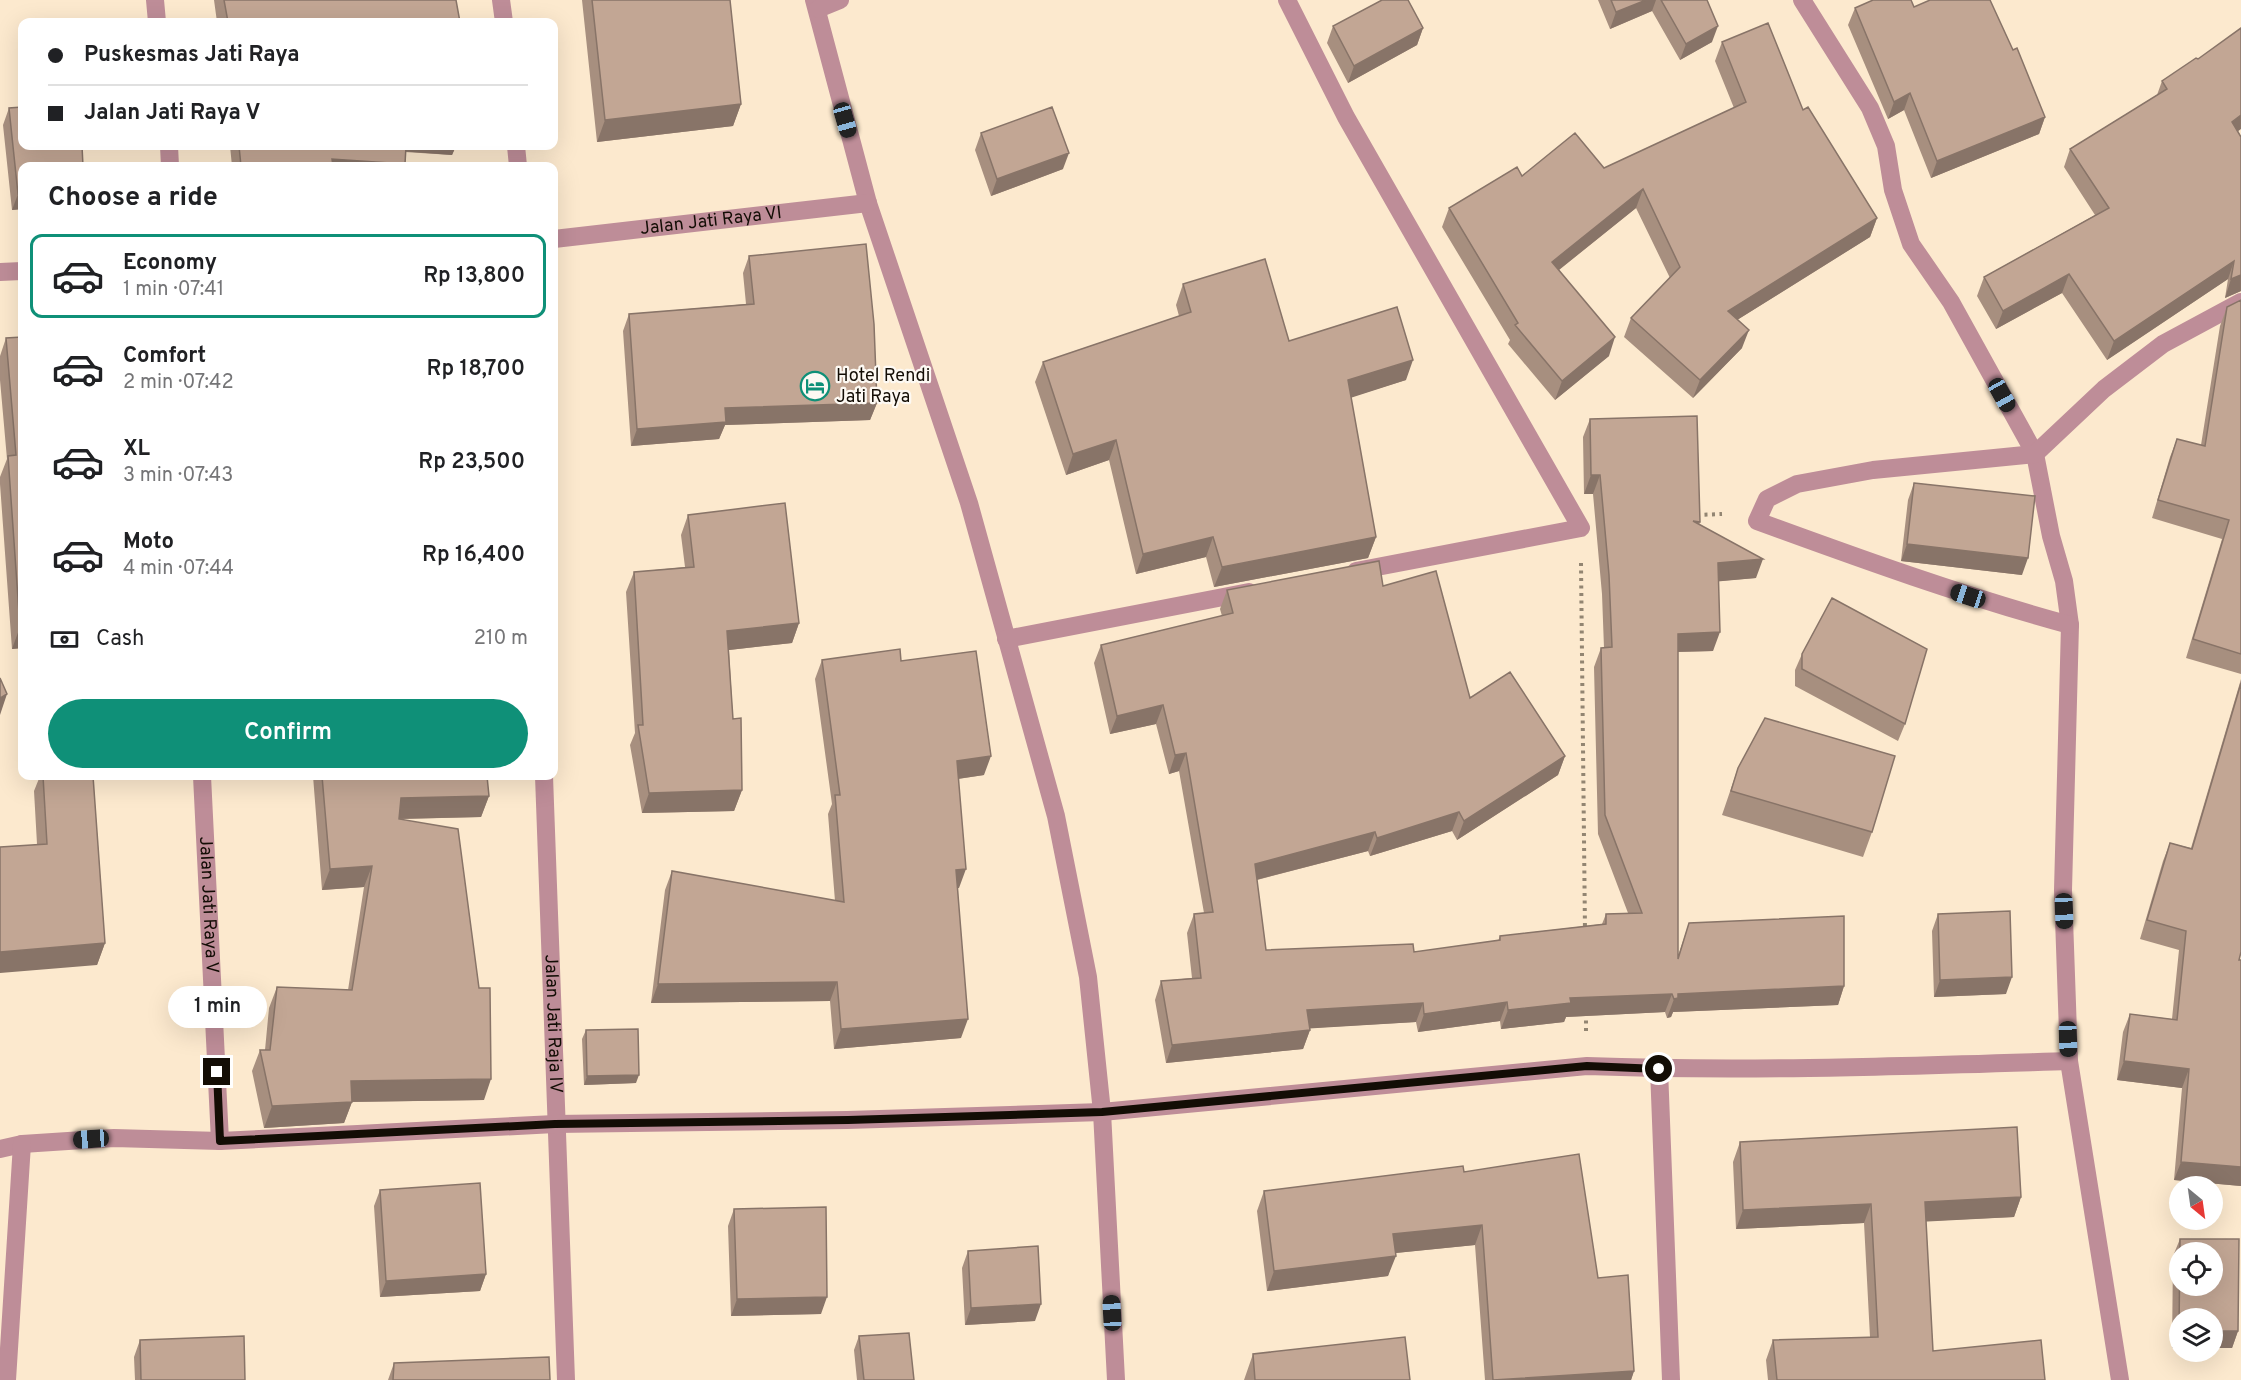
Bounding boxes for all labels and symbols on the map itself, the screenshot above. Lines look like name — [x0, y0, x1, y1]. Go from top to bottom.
car — [831, 100, 859, 140]
street label: Jalan Jati Raya VI — [639, 201, 783, 241]
place label: Hotel Rendi Jati Raya — [836, 365, 930, 409]
hotel icon: Hotel Rendi Jati Raya — [799, 370, 831, 402]
car — [1985, 375, 2019, 415]
car — [1948, 582, 1988, 610]
street label: Jalan Jati Raya V — [193, 836, 223, 974]
car — [2054, 893, 2074, 929]
street label: Jalan Jati Raja IV — [539, 954, 567, 1094]
callout: 1 min — [168, 985, 266, 1027]
car — [2058, 1021, 2078, 1057]
route start — [1645, 1055, 1672, 1082]
route end — [203, 1058, 230, 1085]
car — [72, 1129, 110, 1149]
north arrow — [2169, 1176, 2223, 1230]
car — [1102, 1295, 1122, 1331]

